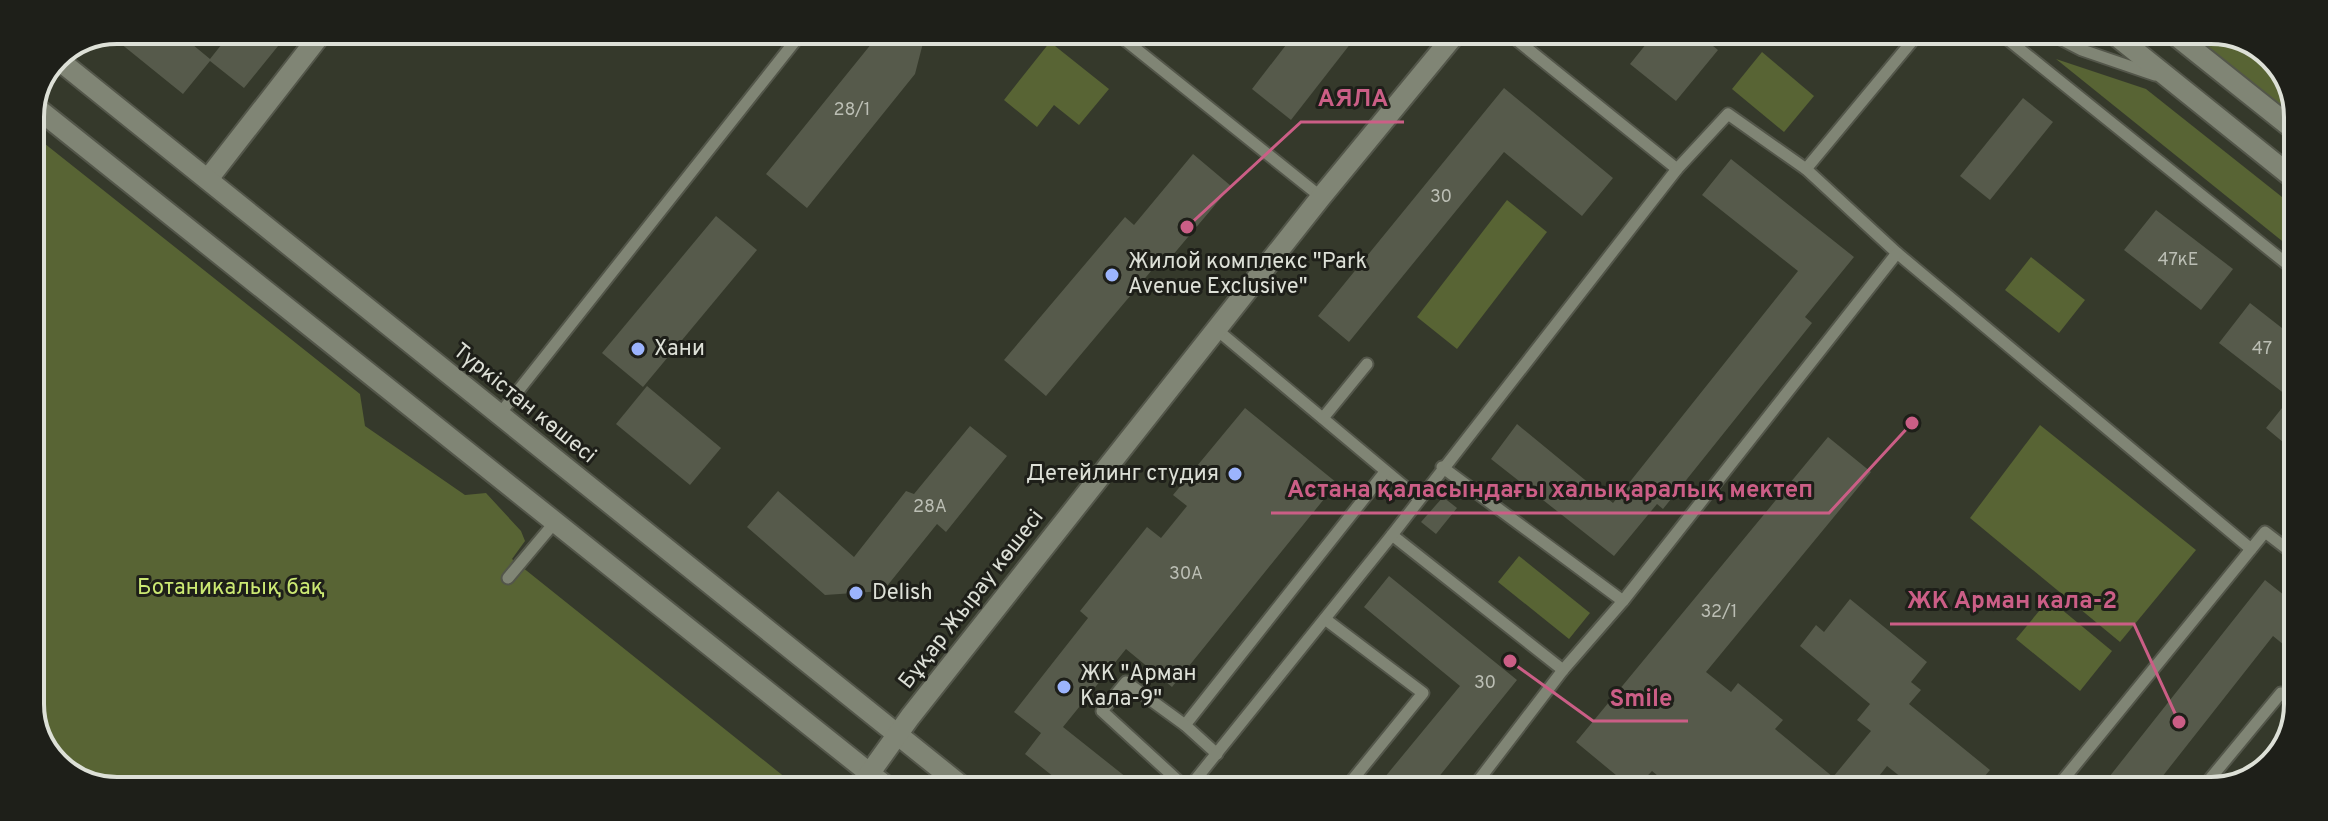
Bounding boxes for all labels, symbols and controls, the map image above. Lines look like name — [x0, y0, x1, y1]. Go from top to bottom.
callout: АЯЛА — [1301, 74, 1404, 122]
text: АЯЛА — [1318, 85, 1388, 115]
house number: 28/1 — [833, 99, 871, 122]
house number: 30 — [1430, 186, 1452, 209]
place label: Жилой комплекс "Park Avenue Exclusive" — [1128, 249, 1367, 301]
house number: 47кЕ — [2157, 249, 2199, 272]
marker: Жилой комплекс "Park Avenue Exclusive" — [1103, 266, 1121, 284]
place label: Хани — [654, 336, 705, 363]
street label: Түркістан көшесі — [447, 338, 601, 470]
house number: 47 — [2252, 338, 2272, 361]
marker: Хани — [629, 340, 647, 358]
place label: Детейлинг студия — [1026, 461, 1219, 488]
marker: Детейлинг студия — [1226, 465, 1244, 483]
callout: Астана қаласындағы халықаралық мектеп — [1271, 465, 1829, 513]
text: Астана қаласындағы халықаралық мектеп — [1287, 476, 1813, 506]
house number: 28А — [913, 496, 947, 519]
street label: Бұқар Жырау көшесі — [894, 505, 1050, 695]
house number: 30А — [1169, 563, 1203, 586]
park label: Ботаникалық бақ — [137, 575, 325, 602]
callout: ЖК Арман кала-2 — [1890, 576, 2134, 624]
place label: Delish — [872, 580, 933, 607]
marker: Delish — [847, 584, 865, 602]
text: ЖК Арман кала-2 — [1907, 587, 2117, 617]
house number: 32/1 — [1700, 601, 1738, 624]
place label: ЖК "Арман Кала-9" — [1080, 661, 1197, 713]
house number: 30 — [1474, 672, 1496, 695]
callout: Smile — [1593, 673, 1688, 721]
marker: ЖК "Арман Кала-9" — [1055, 678, 1073, 696]
text: Smile — [1610, 685, 1672, 715]

